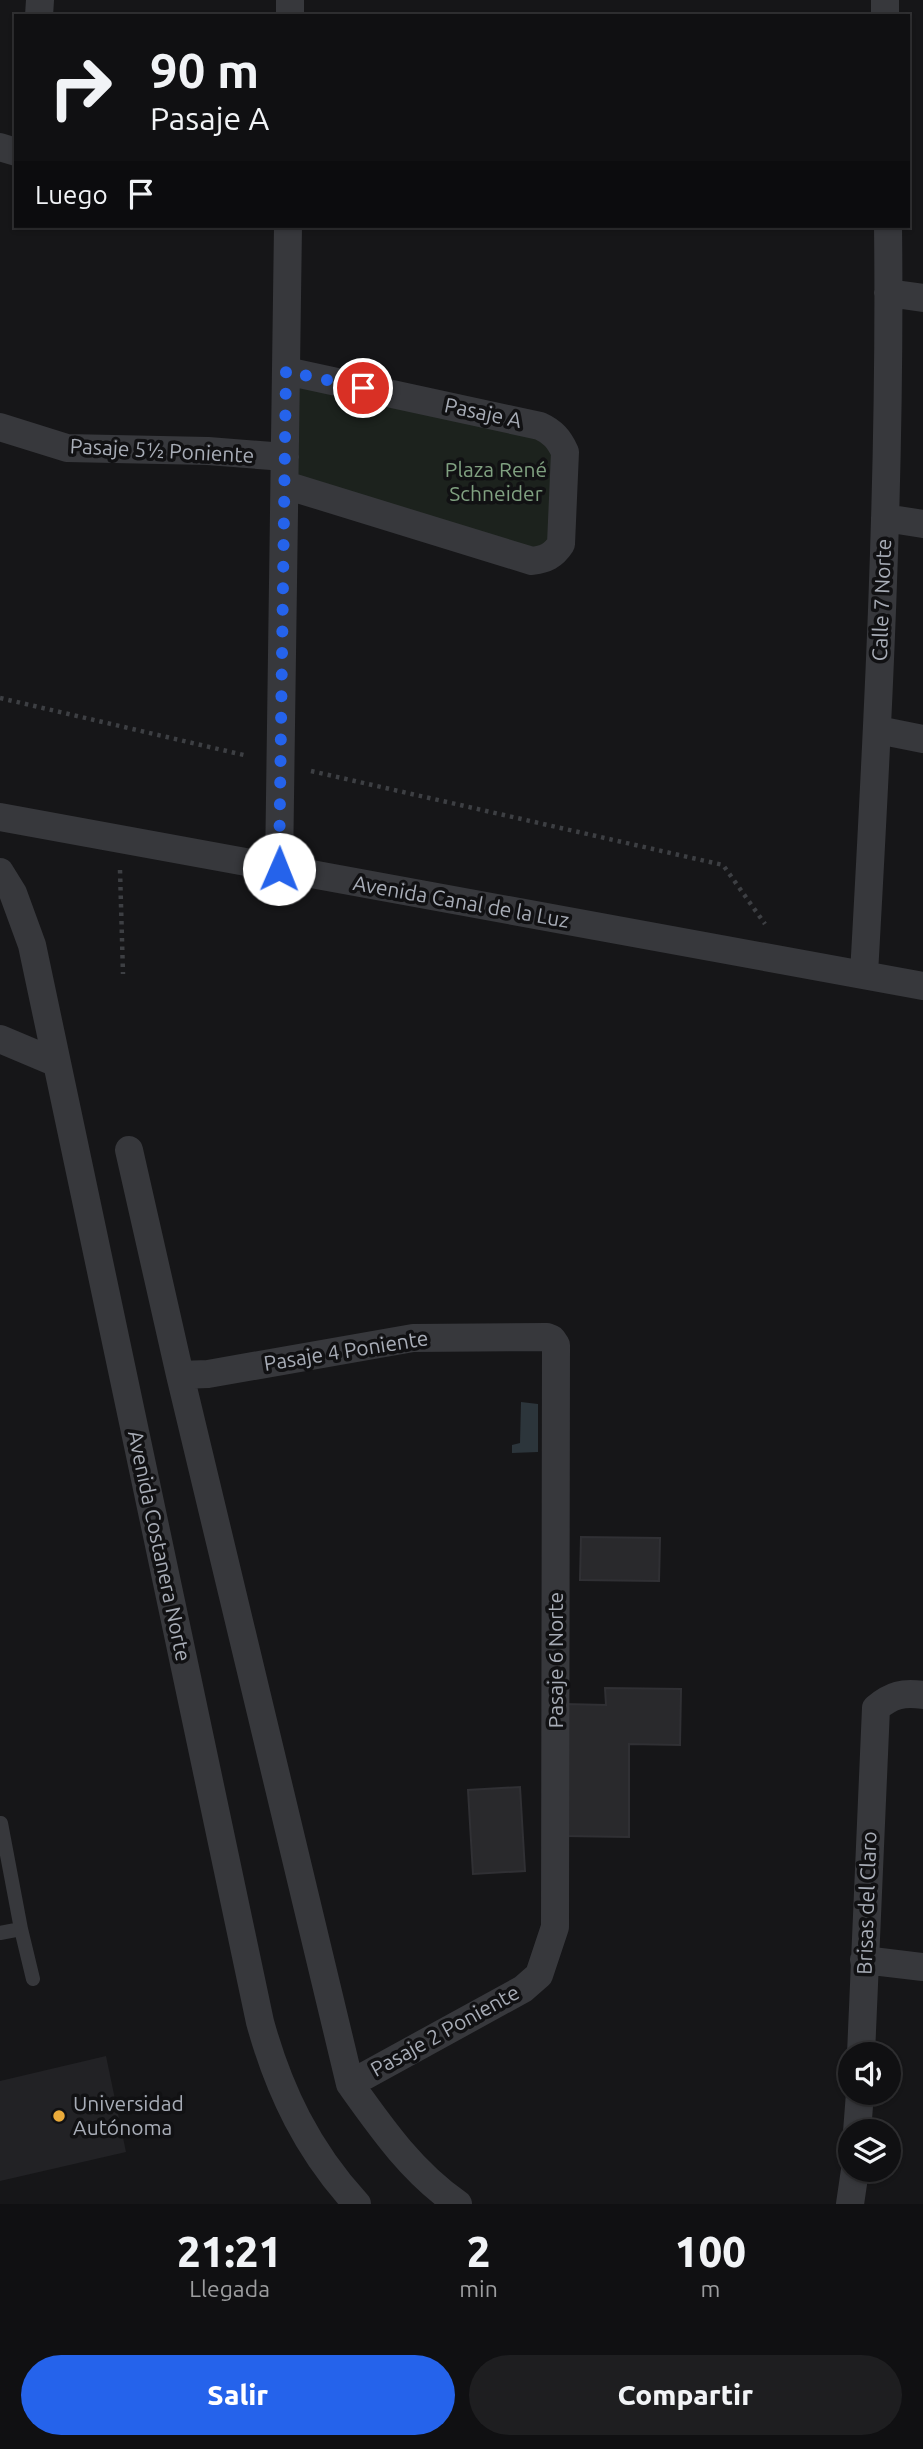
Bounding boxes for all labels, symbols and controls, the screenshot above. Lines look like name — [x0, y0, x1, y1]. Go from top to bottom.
icon: right — [35, 42, 126, 133]
text: 90 m — [150, 42, 259, 97]
text: Pasaje A — [150, 100, 269, 136]
icon: arrive — [122, 175, 160, 213]
text: Luego — [35, 180, 108, 209]
pin — [333, 358, 393, 418]
icon: arrive — [344, 369, 382, 407]
street label: Pasaje A — [442, 392, 524, 432]
street label: Pasaje 5½ Poniente — [69, 433, 255, 467]
park label: Plaza René Schneider — [445, 457, 547, 505]
street label: Calle 7 Norte — [867, 538, 895, 662]
position arrow — [242, 832, 316, 906]
street label: Avenida Canal de la Luz — [351, 870, 571, 932]
street label: Pasaje 4 Poniente — [262, 1325, 430, 1375]
street label: Avenida Costanera Norte — [124, 1428, 196, 1664]
street label: Pasaje 6 Norte — [543, 1592, 567, 1728]
street label: Brisas del Claro — [851, 1831, 881, 1975]
street label: Pasaje 2 Poniente — [366, 1979, 523, 2081]
map controls — [838, 2042, 901, 2182]
button: sound — [838, 2042, 901, 2105]
place label: Universidad Autónoma — [73, 2091, 184, 2139]
marker: Universidad Autónoma — [51, 2108, 67, 2124]
button: layers — [838, 2119, 901, 2182]
text: 21:21 — [177, 2228, 282, 2275]
text: 2 — [467, 2228, 490, 2275]
text: 100 — [675, 2228, 746, 2275]
text: Llegada — [189, 2276, 270, 2301]
text: min — [459, 2276, 498, 2301]
text: m — [700, 2276, 720, 2301]
button: Salir — [21, 2355, 455, 2435]
button: Compartir — [469, 2355, 902, 2435]

